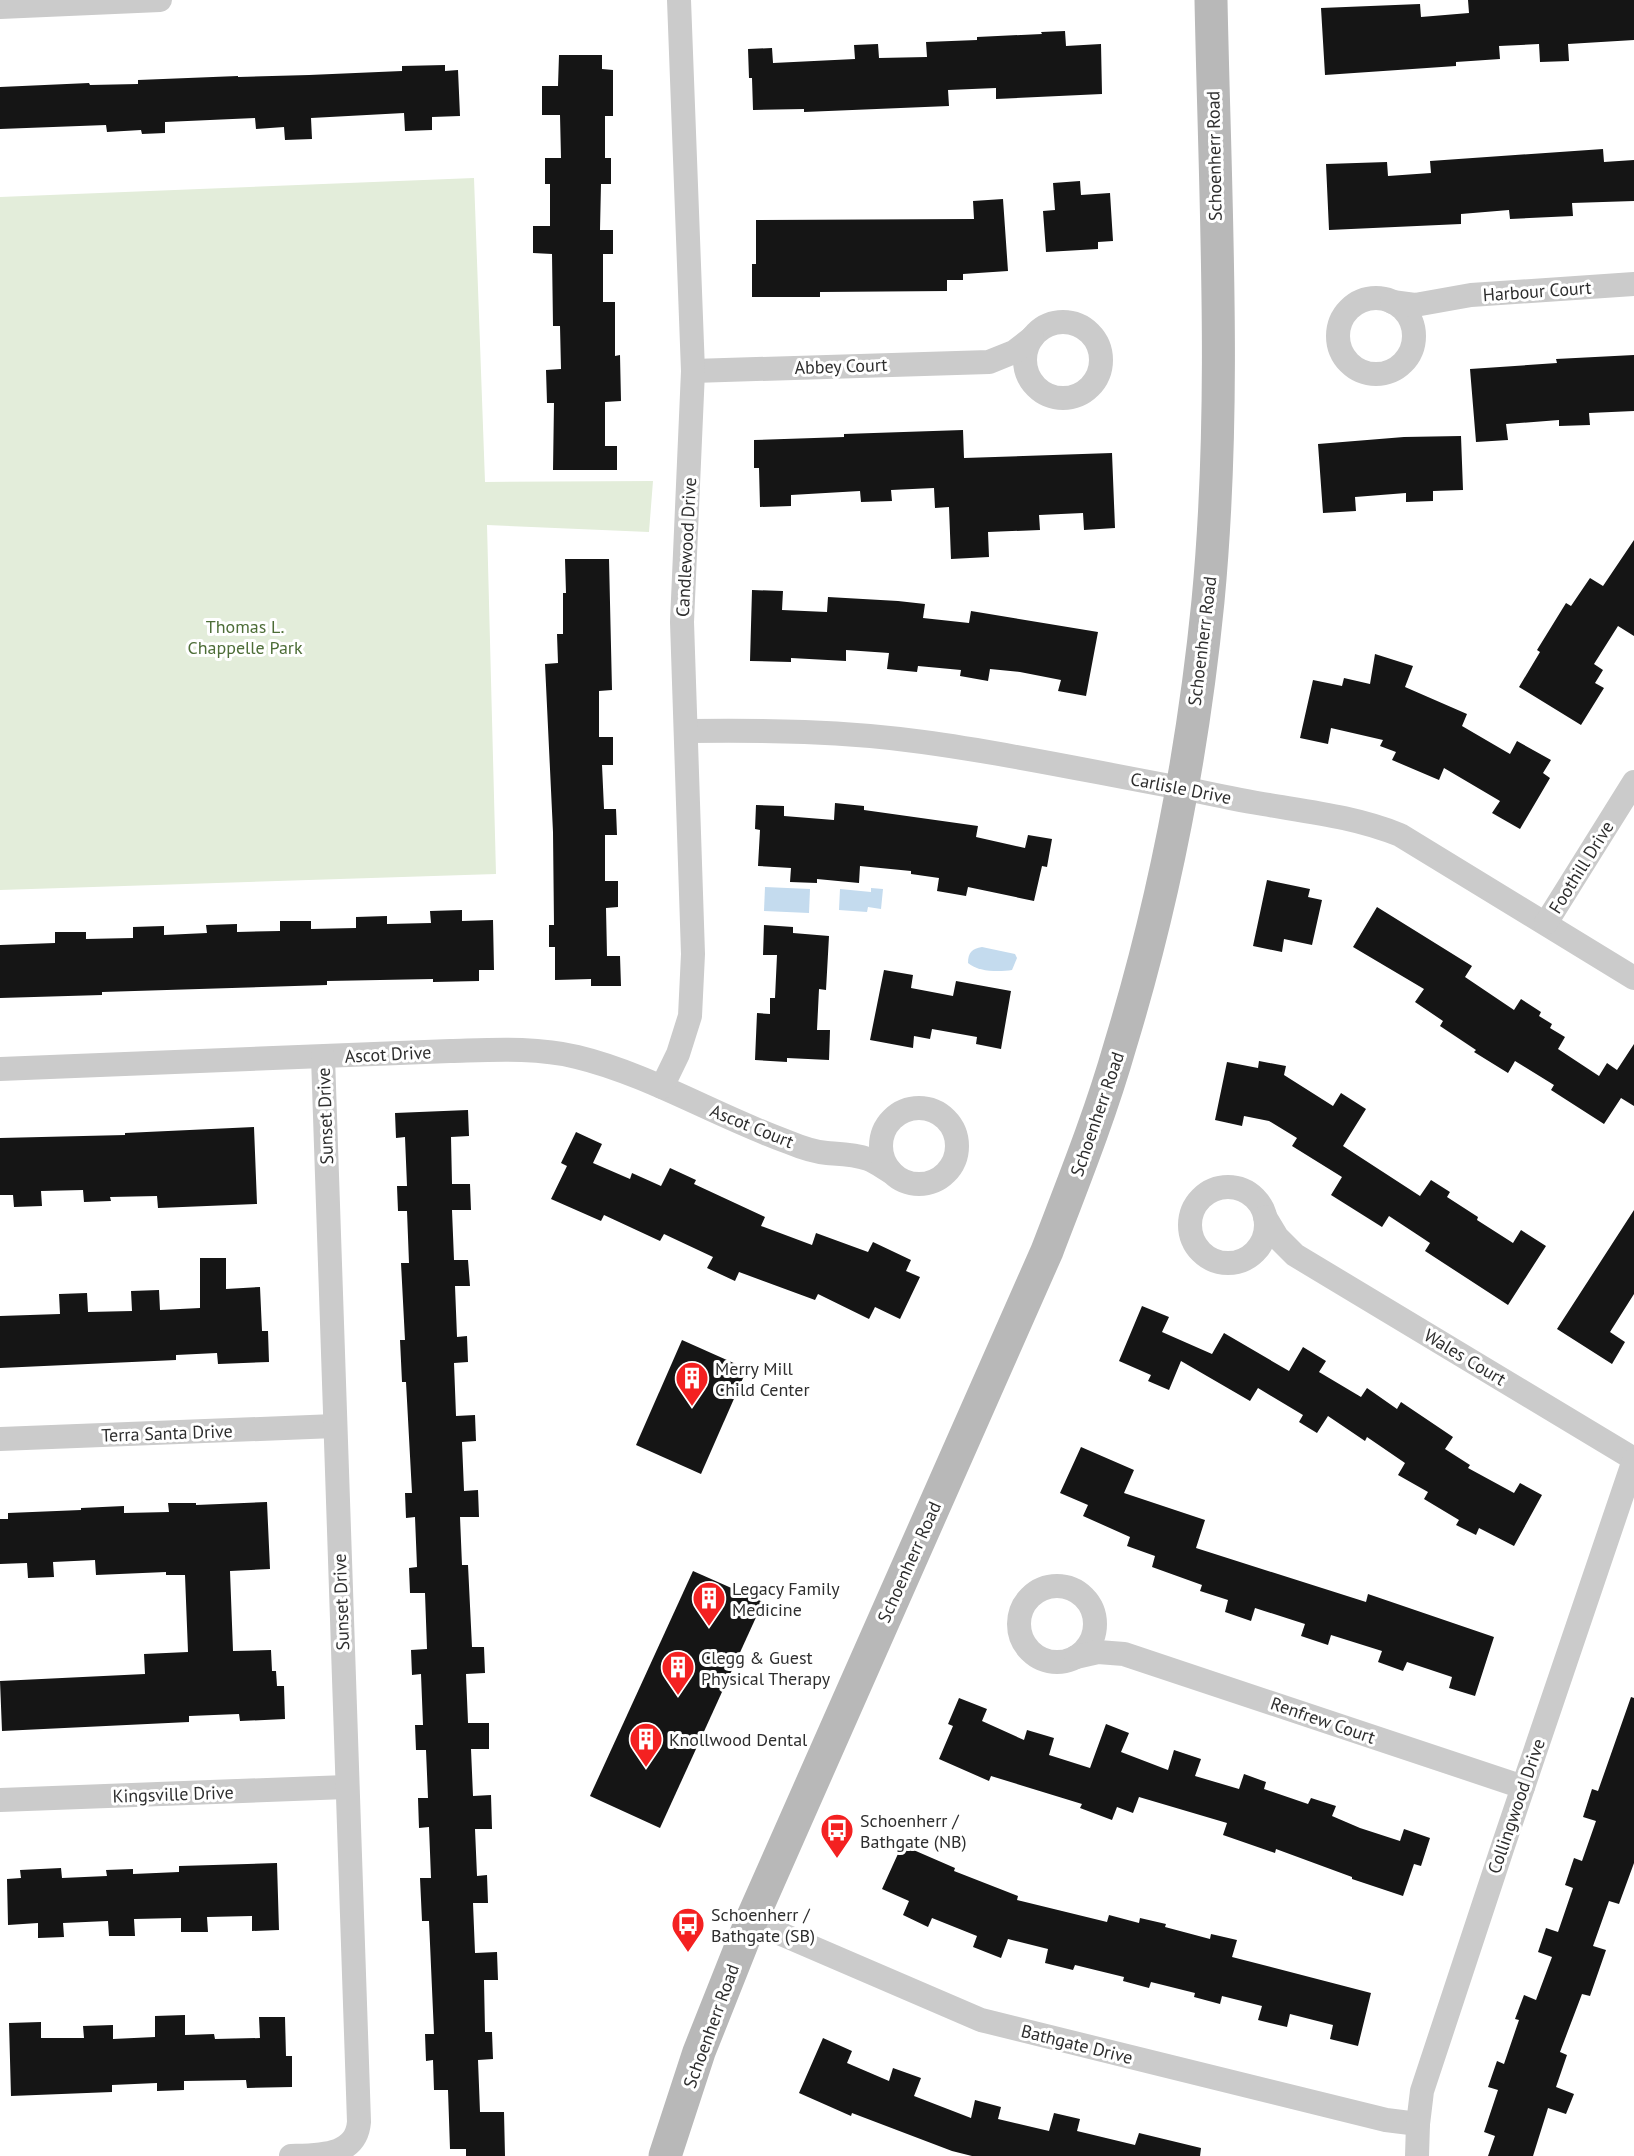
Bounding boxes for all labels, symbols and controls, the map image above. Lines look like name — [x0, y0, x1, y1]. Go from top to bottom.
street label: Schoenherr Road — [1201, 91, 1227, 221]
street label: Harbour Court — [1482, 276, 1592, 306]
street label: Abbey Court — [794, 353, 888, 379]
street label: Candlewood Drive — [671, 477, 701, 617]
street label: Schoenherr Road — [1183, 575, 1221, 707]
park label: Thomas L. Chappelle Park — [187, 615, 303, 659]
street label: Carlisle Drive — [1129, 767, 1233, 809]
street label: Foothill Drive — [1543, 816, 1619, 918]
street label: Ascot Drive — [344, 1040, 432, 1068]
street label: Schoenherr Road — [1065, 1049, 1129, 1179]
street label: Sunset Drive — [312, 1067, 338, 1165]
street label: Ascot Court — [707, 1099, 797, 1153]
street label: Wales Court — [1420, 1324, 1510, 1390]
place label: Merry Mill Child Center — [715, 1357, 810, 1401]
building icon: Merry Mill Child Center — [674, 1360, 710, 1407]
street label: Terra Santa Drive — [101, 1419, 233, 1447]
street label: Schoenherr Road — [872, 1498, 946, 1626]
street label: Sunset Drive — [328, 1553, 354, 1651]
place label: Legacy Family Medicine — [732, 1577, 840, 1621]
building icon: Legacy Family Medicine — [691, 1580, 727, 1627]
place label: Clegg & Guest Physical Therapy — [701, 1646, 831, 1690]
building icon: Clegg & Guest Physical Therapy — [660, 1649, 696, 1696]
street label: Renfrew Court — [1268, 1691, 1378, 1749]
building icon: Knollwood Dental — [628, 1721, 664, 1768]
place label: Knollwood Dental — [669, 1728, 808, 1751]
street label: Collingwood Drive — [1482, 1735, 1550, 1877]
street label: Kingsville Drive — [112, 1780, 234, 1808]
place label: Schoenherr / Bathgate (NB) — [860, 1809, 967, 1853]
bus stop icon: Schoenherr / Bathgate (NB) — [819, 1812, 855, 1859]
place label: Schoenherr / Bathgate (SB) — [711, 1903, 815, 1947]
bus stop icon: Schoenherr / Bathgate (SB) — [670, 1906, 706, 1953]
street label: Schoenherr Road — [678, 1961, 744, 2091]
street label: Bathgate Drive — [1019, 2019, 1135, 2069]

